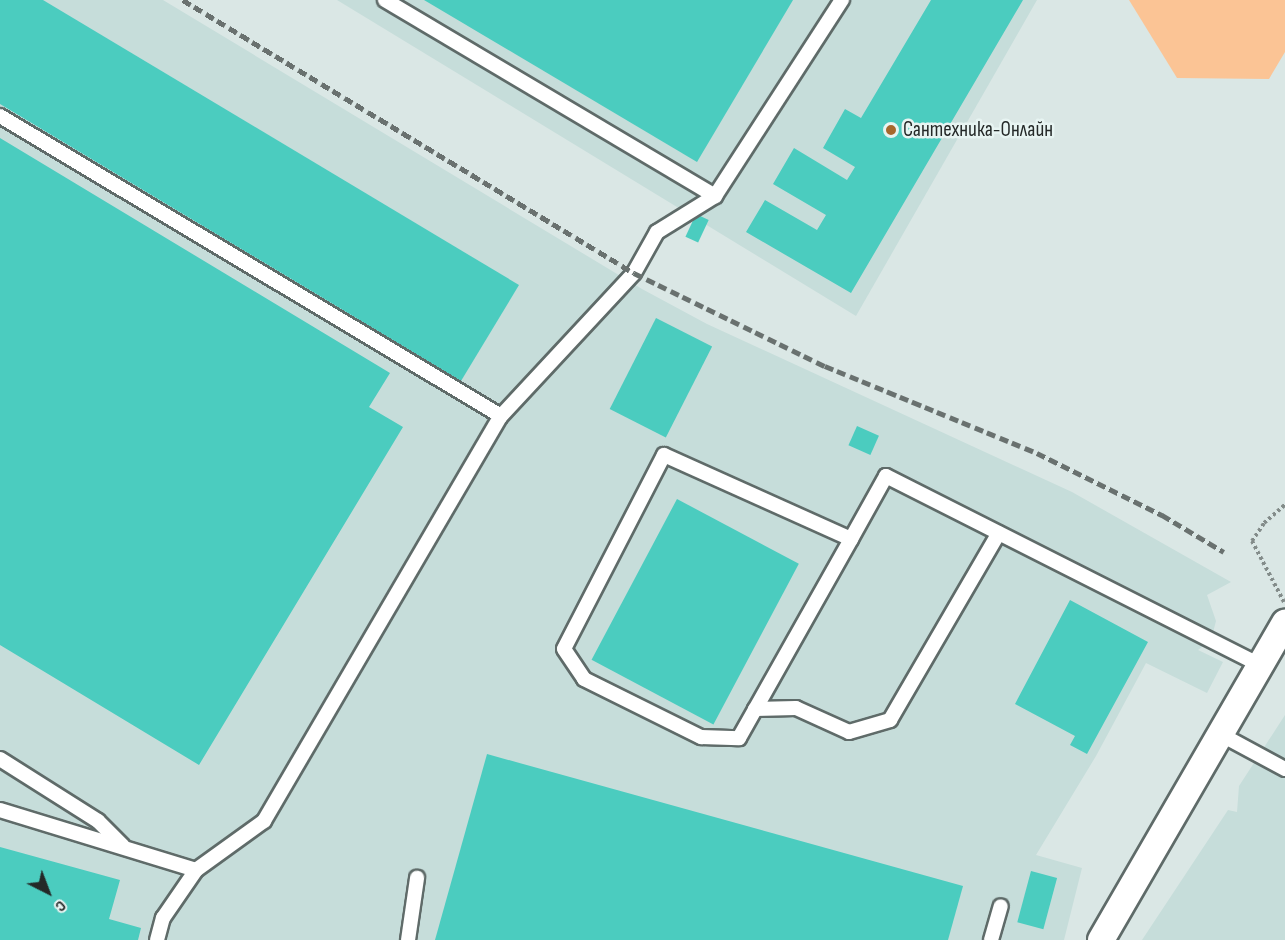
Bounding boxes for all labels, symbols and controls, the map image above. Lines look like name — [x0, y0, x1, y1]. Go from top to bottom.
place label: Сантехника-Онлайн — [903, 117, 1053, 143]
marker: Сантехника-Онлайн — [884, 123, 898, 137]
north arrow — [18, 862, 78, 922]
text: С — [51, 896, 70, 916]

